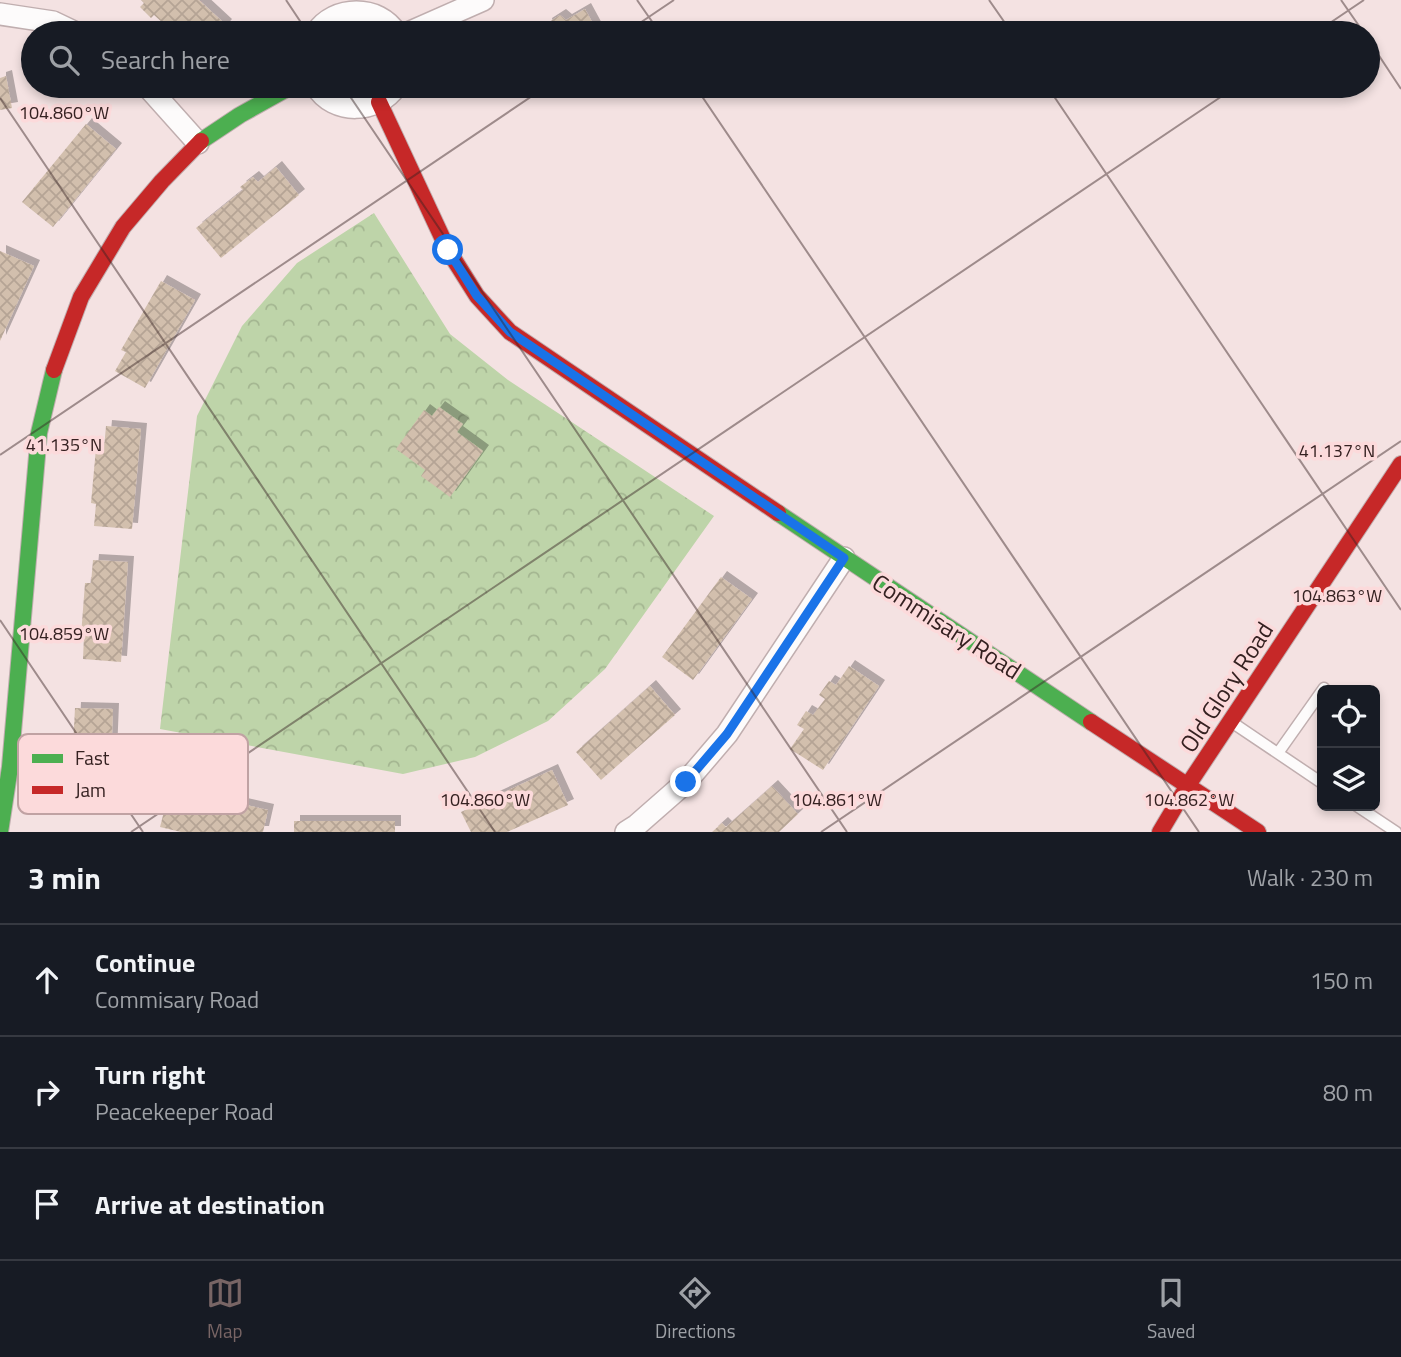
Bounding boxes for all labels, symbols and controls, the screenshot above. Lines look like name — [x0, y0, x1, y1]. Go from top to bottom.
search box — [21, 21, 1380, 98]
text: Search here — [101, 40, 230, 79]
icon: search — [45, 41, 83, 79]
text: 104.860°W — [19, 99, 109, 126]
route start — [432, 234, 463, 265]
text: 41.135°N — [26, 431, 102, 458]
text: 41.137°N — [1299, 437, 1375, 464]
street label: Commisary Road — [865, 564, 1029, 688]
text: 104.863°W — [1292, 582, 1382, 609]
street label: Old Glory Road — [1170, 615, 1282, 759]
text: 104.859°W — [19, 620, 109, 647]
map controls — [1317, 685, 1380, 811]
button: locate — [1317, 685, 1380, 748]
legend — [18, 734, 248, 814]
text: Fast — [75, 743, 110, 772]
button: layers — [1317, 748, 1380, 811]
route end — [670, 766, 701, 797]
text: Jam — [75, 775, 106, 804]
text: 104.860°W — [440, 786, 530, 813]
text: 104.861°W — [792, 786, 882, 813]
text: 104.862°W — [1144, 786, 1234, 813]
text: 3 min — [28, 855, 101, 901]
text: Walk · 230 m — [1247, 860, 1373, 895]
text: Continue — [95, 943, 195, 982]
icon: ahead — [28, 961, 66, 999]
text: 150 m — [1310, 963, 1373, 998]
text: Commisary Road — [95, 982, 259, 1017]
text: Turn right — [95, 1055, 206, 1094]
icon: right — [28, 1073, 66, 1111]
text: 80 m — [1323, 1075, 1373, 1110]
text: Peacekeeper Road — [95, 1094, 274, 1129]
icon: arrive — [28, 1185, 66, 1223]
text: Arrive at destination — [95, 1185, 325, 1224]
tab: Map — [206, 1274, 244, 1345]
tab: Directions — [655, 1274, 736, 1345]
tab: Saved — [1147, 1274, 1195, 1345]

